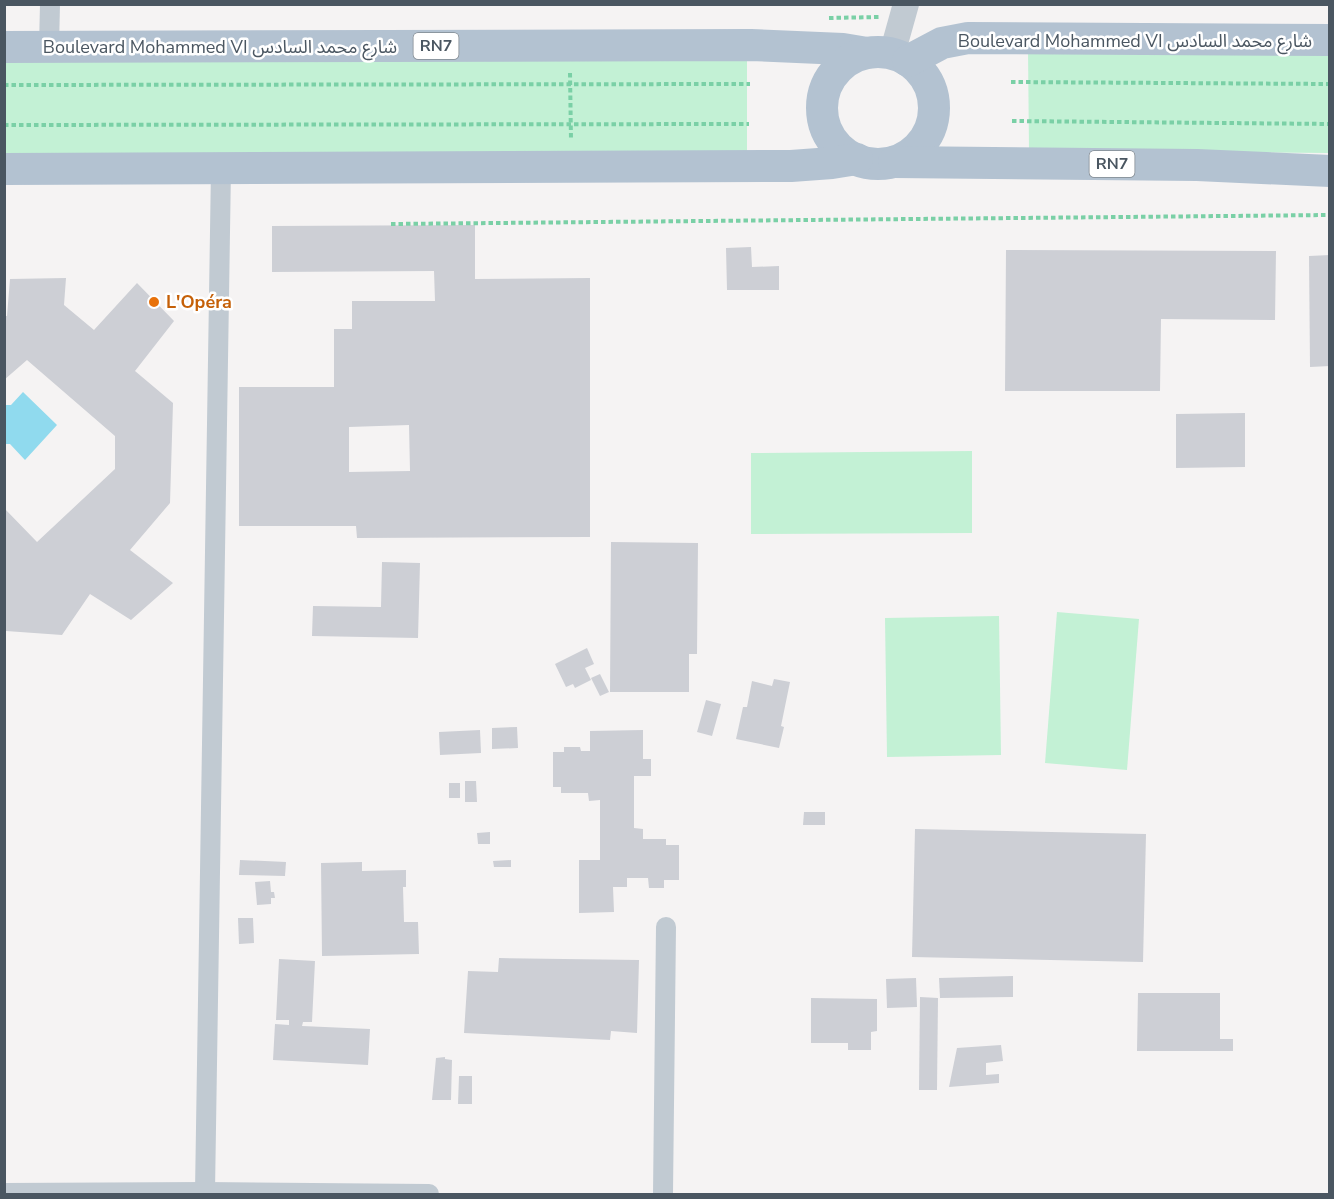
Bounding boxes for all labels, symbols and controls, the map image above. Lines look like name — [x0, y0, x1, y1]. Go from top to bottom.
street label: Boulevard Mohammed VI شارع محمد السادس — [958, 29, 1312, 55]
road number: RN7 — [414, 33, 458, 59]
street label: Boulevard Mohammed VI شارع محمد السادس — [43, 35, 397, 61]
road number: RN7 — [1090, 151, 1134, 177]
place label: L'Opéra — [166, 290, 232, 314]
marker: L'Opéra — [147, 295, 161, 309]

